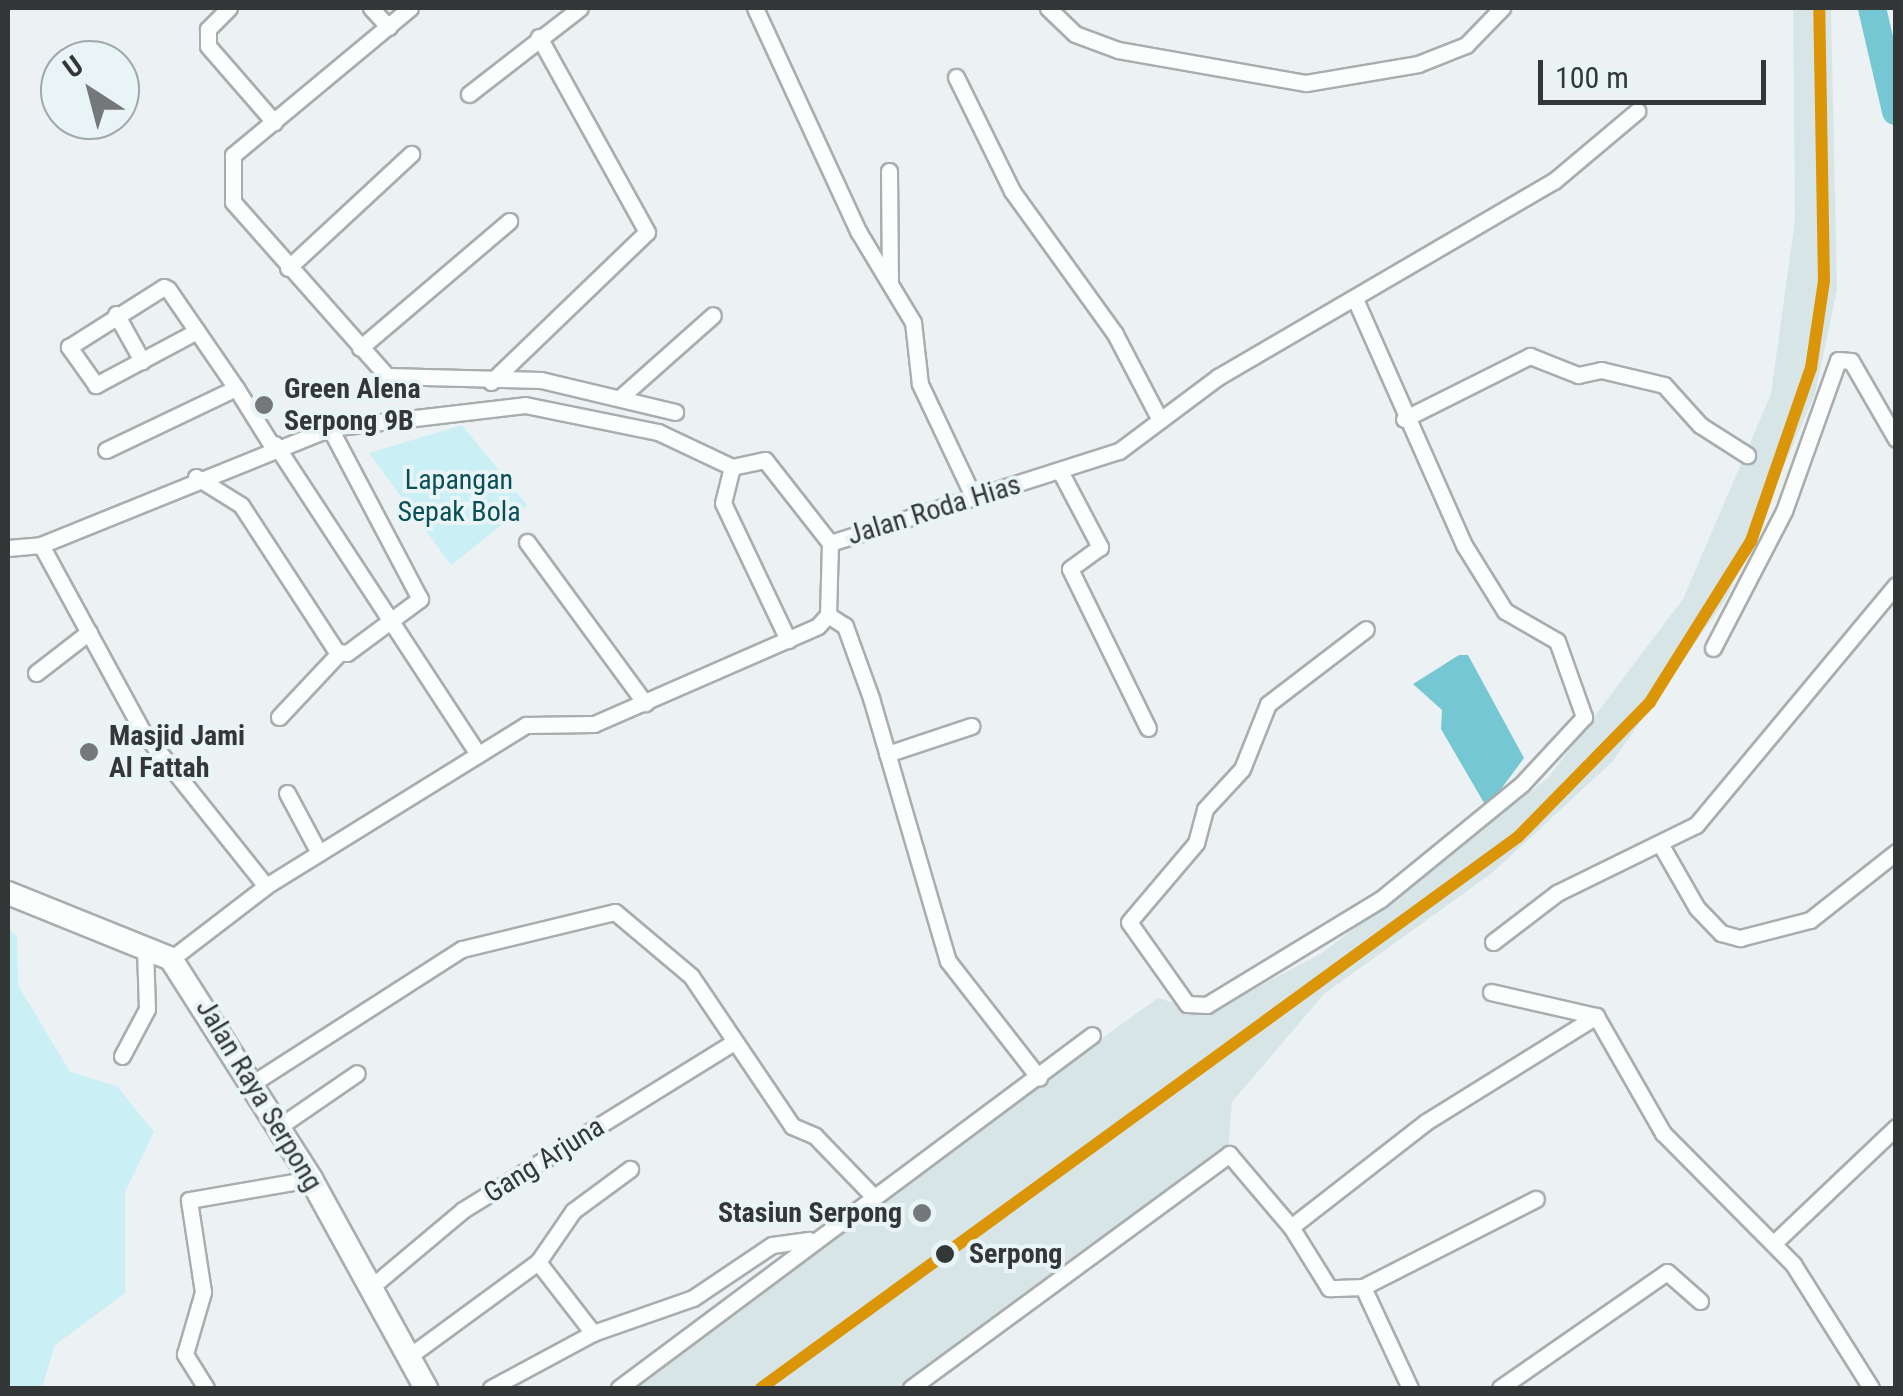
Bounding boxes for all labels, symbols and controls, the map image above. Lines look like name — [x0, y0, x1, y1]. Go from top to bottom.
north arrow — [40, 40, 140, 140]
scale bar — [1543, 40, 1770, 102]
text: U — [57, 49, 89, 85]
text: 100 m — [1555, 60, 1629, 95]
place label: Green Alena Serpong 9B — [284, 372, 421, 438]
marker: Green Alena Serpong 9B — [253, 394, 275, 416]
park label: Lapangan Sepak Bola — [397, 463, 521, 529]
street label: Jalan Roda Hias — [843, 468, 1025, 552]
place label: Masjid Jami Al Fattah — [109, 719, 245, 785]
marker: Masjid Jami Al Fattah — [78, 741, 100, 763]
street label: Jalan Raya Serpong — [189, 993, 329, 1197]
street label: Gang Arjuna — [478, 1110, 610, 1210]
place label: Stasiun Serpong — [718, 1196, 902, 1230]
marker: Stasiun Serpong — [911, 1202, 933, 1224]
place label: Serpong — [969, 1237, 1062, 1271]
marker: Serpong — [930, 1239, 960, 1269]

